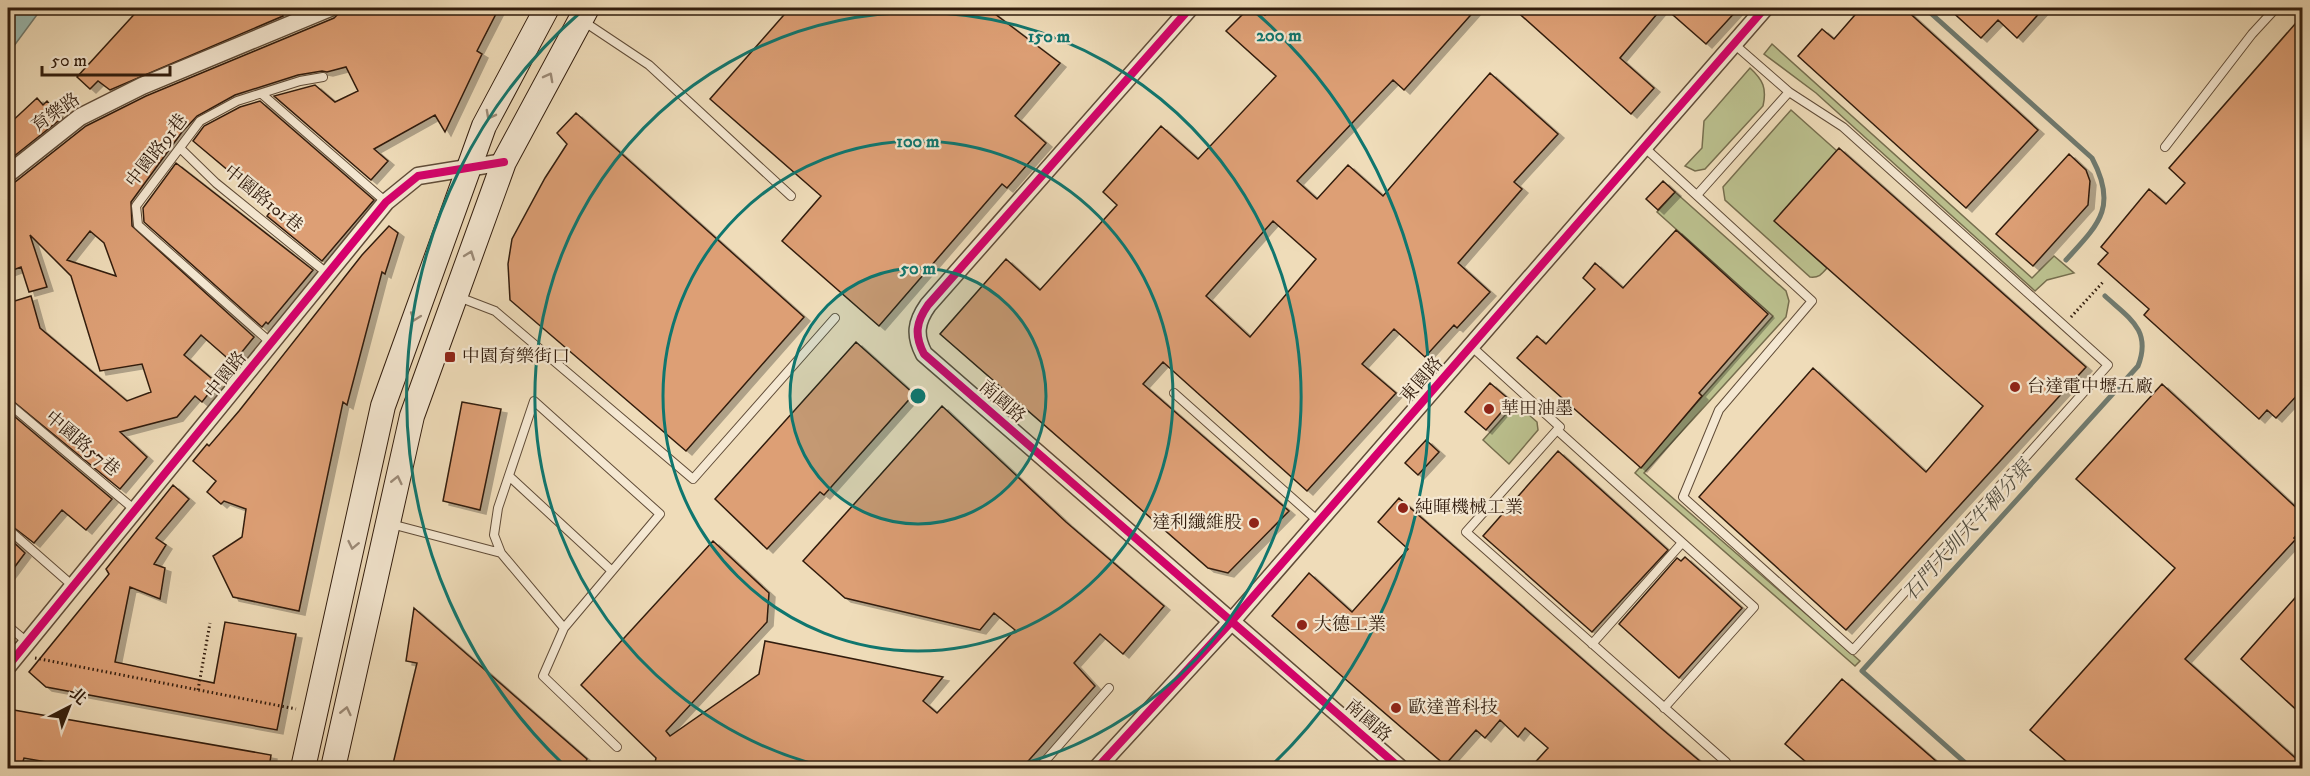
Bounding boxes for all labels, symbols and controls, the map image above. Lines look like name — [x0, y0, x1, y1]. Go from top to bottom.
text: 200 m — [1256, 25, 1302, 47]
text: 150 m — [1028, 26, 1071, 48]
scale bar — [42, 39, 170, 77]
text: 50 m — [51, 50, 87, 72]
one-way arrow — [542, 73, 553, 84]
street label: 育樂路 — [28, 89, 84, 137]
one-way arrow — [486, 108, 497, 119]
street label: 中園路91巷 — [121, 110, 193, 192]
text: 100 m — [896, 131, 940, 153]
street label: 中園路101巷 — [219, 161, 307, 237]
one-way arrow — [463, 250, 475, 261]
text: 50 m — [899, 258, 936, 280]
one-way arrow — [409, 311, 422, 322]
place label: 中園育樂街口 — [462, 346, 570, 368]
street label: 中園路 — [200, 347, 252, 403]
marker: 中園育樂街口 — [443, 350, 457, 364]
street label: 東園路 — [1396, 352, 1448, 408]
street label: 南園路 — [974, 376, 1030, 428]
place label: 台達電中壢五廠 — [2027, 376, 2153, 398]
marker: 台達電中壢五廠 — [2008, 380, 2022, 394]
centre of rings — [908, 386, 928, 406]
place label: 華田油墨 — [1501, 398, 1573, 420]
marker: 華田油墨 — [1482, 402, 1496, 416]
street label: 中園路57巷 — [40, 407, 124, 481]
water label: 石門大圳大牛稠分渠 — [1898, 454, 2040, 606]
one-way arrow — [390, 475, 403, 485]
place label: 純暉機械工業 — [1415, 497, 1523, 519]
marker: 純暉機械工業 — [1396, 501, 1410, 515]
place label: 達利纖維股 — [1152, 512, 1242, 534]
marker: 達利纖維股 — [1247, 516, 1261, 530]
one-way arrow — [347, 540, 360, 550]
place label: 大德工業 — [1314, 614, 1386, 636]
marker: 大德工業 — [1295, 618, 1309, 632]
north arrow — [39, 677, 99, 737]
text: 北 — [66, 684, 91, 709]
street label: 南園路 — [1340, 695, 1396, 747]
place label: 歐達普科技 — [1408, 697, 1498, 719]
marker: 歐達普科技 — [1389, 701, 1403, 715]
one-way arrow — [338, 707, 351, 717]

